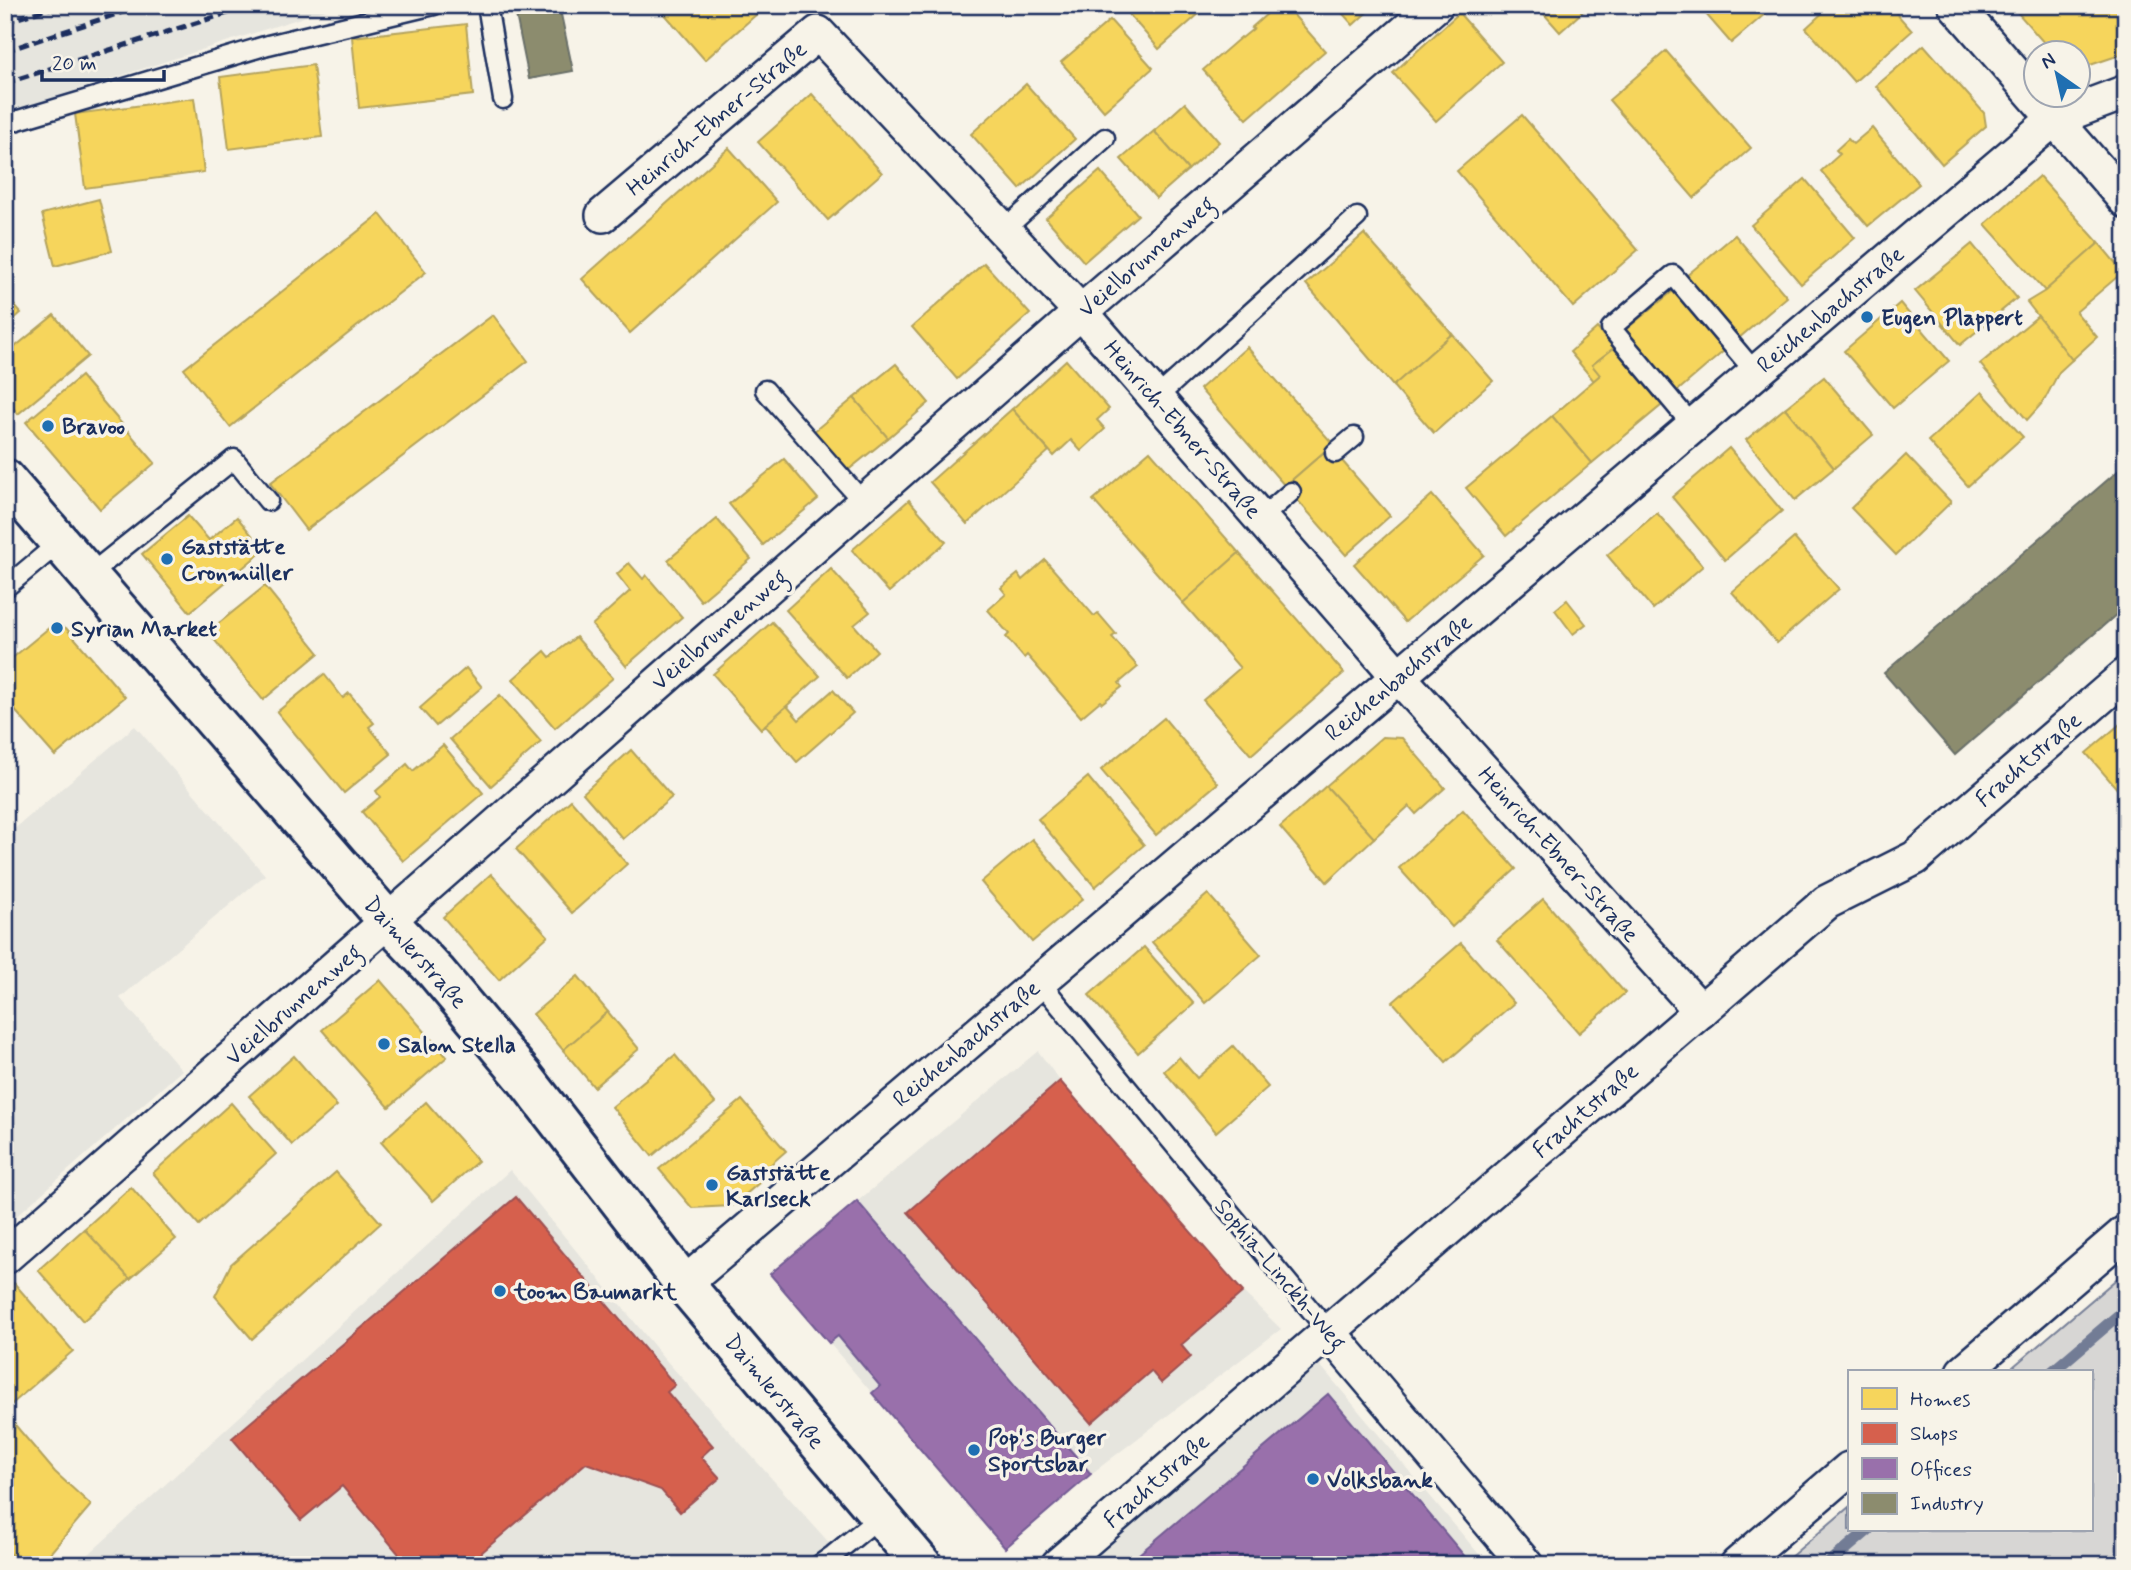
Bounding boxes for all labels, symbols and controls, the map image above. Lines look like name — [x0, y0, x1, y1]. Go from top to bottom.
street label: Heinrich-Ebner-Straße — [621, 35, 814, 204]
scale bar — [42, 38, 164, 82]
north arrow — [2022, 38, 2092, 108]
text: N — [2036, 47, 2061, 75]
text: 20 m — [52, 50, 97, 78]
street label: Veielbrunnenweg — [1073, 190, 1223, 327]
street label: Reichenbachstraße — [1751, 240, 1911, 381]
place label: Eugen Plappert — [1881, 304, 2023, 334]
marker: Eugen Plappert — [1859, 309, 1875, 325]
street label: Heinrich-Ebner-Straße — [1096, 335, 1267, 526]
place label: Bravoo — [62, 413, 125, 443]
marker: Bravoo — [40, 418, 56, 434]
place label: Gaststätte Cronmüller — [181, 533, 294, 589]
marker: Gaststätte Cronmüller — [159, 551, 175, 567]
street label: Veielbrunnenweg — [646, 563, 796, 700]
street label: Reichenbachstraße — [1319, 608, 1479, 749]
place label: Syrian Market — [71, 615, 217, 645]
marker: Syrian Market — [49, 620, 65, 636]
street label: Frachtstraße — [1970, 706, 2089, 815]
street label: Heinrich-Ebner-Straße — [1470, 761, 1645, 950]
street label: Daimlerstraße — [356, 891, 473, 1016]
street label: Veielbrunnenweg — [220, 938, 370, 1075]
street label: Reichenbachstraße — [887, 974, 1047, 1115]
place label: Salon Stella — [398, 1031, 516, 1061]
marker: Salon Stella — [376, 1036, 392, 1052]
street label: Frachtstraße — [1527, 1057, 1646, 1166]
place label: Gaststätte Karlseck — [726, 1159, 831, 1215]
marker: Gaststätte Karlseck — [704, 1177, 720, 1193]
street label: Sophia-Linckh-Weg — [1205, 1193, 1352, 1359]
place label: toom Baumarkt — [513, 1278, 677, 1308]
marker: toom Baumarkt — [492, 1283, 508, 1299]
street label: Daimlerstraße — [717, 1328, 830, 1456]
legend — [1848, 1370, 2092, 1532]
text: Homes — [1910, 1386, 1970, 1414]
text: Shops — [1910, 1420, 1958, 1448]
place label: Pop's Burger Sportsbar — [988, 1424, 1107, 1480]
street label: Frachtstraße — [1098, 1427, 1217, 1536]
marker: Pop's Burger Sportsbar — [966, 1442, 982, 1458]
text: Offices — [1910, 1456, 1972, 1484]
place label: Volksbank — [1327, 1466, 1433, 1496]
marker: Volksbank — [1305, 1471, 1321, 1487]
text: Industry — [1910, 1490, 1984, 1518]

